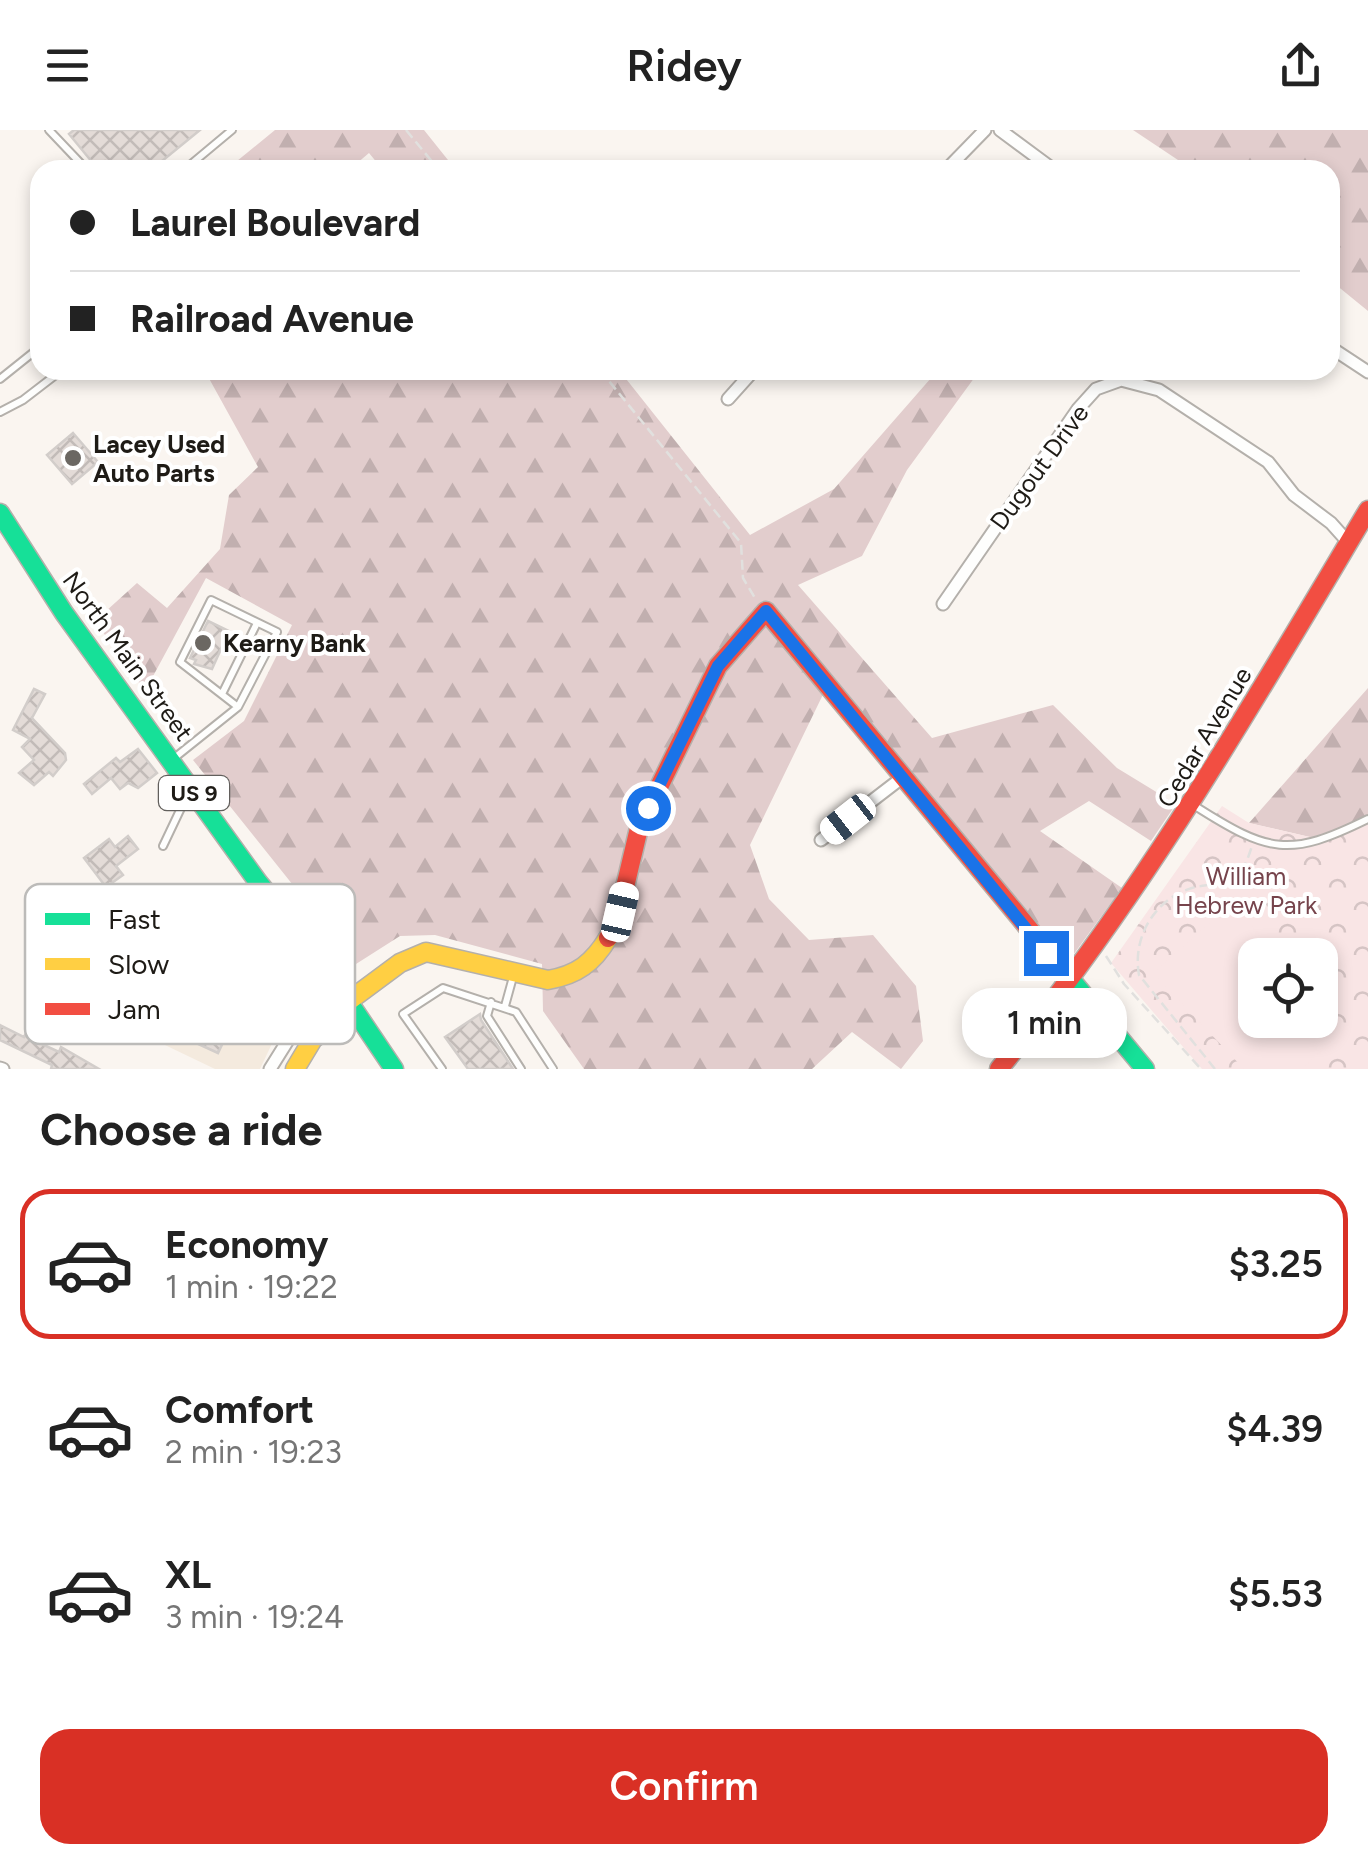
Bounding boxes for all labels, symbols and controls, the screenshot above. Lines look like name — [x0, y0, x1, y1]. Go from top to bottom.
icon: menu — [40, 38, 95, 93]
text: Ridey — [626, 38, 742, 92]
icon: share — [1273, 38, 1328, 93]
text: Laurel Boulevard — [130, 200, 420, 246]
text: Railroad Avenue — [130, 296, 414, 342]
street label: Dugout Drive — [983, 398, 1095, 536]
place label: Lacey Used Auto Parts — [93, 429, 225, 488]
marker: Lacey Used Auto Parts — [62, 447, 84, 469]
street label: North Main Street — [57, 566, 199, 746]
place label: Kearny Bank — [223, 628, 367, 658]
marker: Kearny Bank — [192, 632, 214, 654]
street label: Cedar Avenue — [1150, 661, 1258, 813]
road number: US 9 — [159, 776, 229, 810]
route start — [626, 786, 671, 831]
car — [815, 789, 881, 849]
park label: William Hebrew Park — [1175, 861, 1318, 920]
car — [599, 879, 641, 945]
legend — [25, 884, 355, 1044]
text: Fast — [108, 902, 161, 936]
route end — [1024, 931, 1069, 976]
map controls — [1238, 938, 1338, 1038]
button: locate — [1238, 938, 1338, 1038]
text: Slow — [108, 947, 169, 981]
callout: 1 min — [964, 988, 1128, 1058]
text: Jam — [108, 992, 161, 1026]
text: 1 min — [1007, 1004, 1082, 1042]
text: Choose a ride — [40, 1102, 322, 1156]
icon: car — [45, 1219, 135, 1309]
text: Economy — [165, 1222, 328, 1268]
text: $3.25 — [1228, 1241, 1323, 1287]
text: 1 min · 19:22 — [165, 1268, 338, 1306]
icon: car — [45, 1384, 135, 1474]
text: Comfort — [165, 1387, 314, 1433]
text: $4.39 — [1226, 1406, 1323, 1452]
text: 2 min · 19:23 — [165, 1433, 342, 1471]
icon: car — [45, 1549, 135, 1639]
text: XL — [165, 1552, 211, 1598]
text: $5.53 — [1228, 1571, 1323, 1617]
text: 3 min · 19:24 — [165, 1598, 344, 1636]
button: Confirm — [40, 1729, 1328, 1844]

